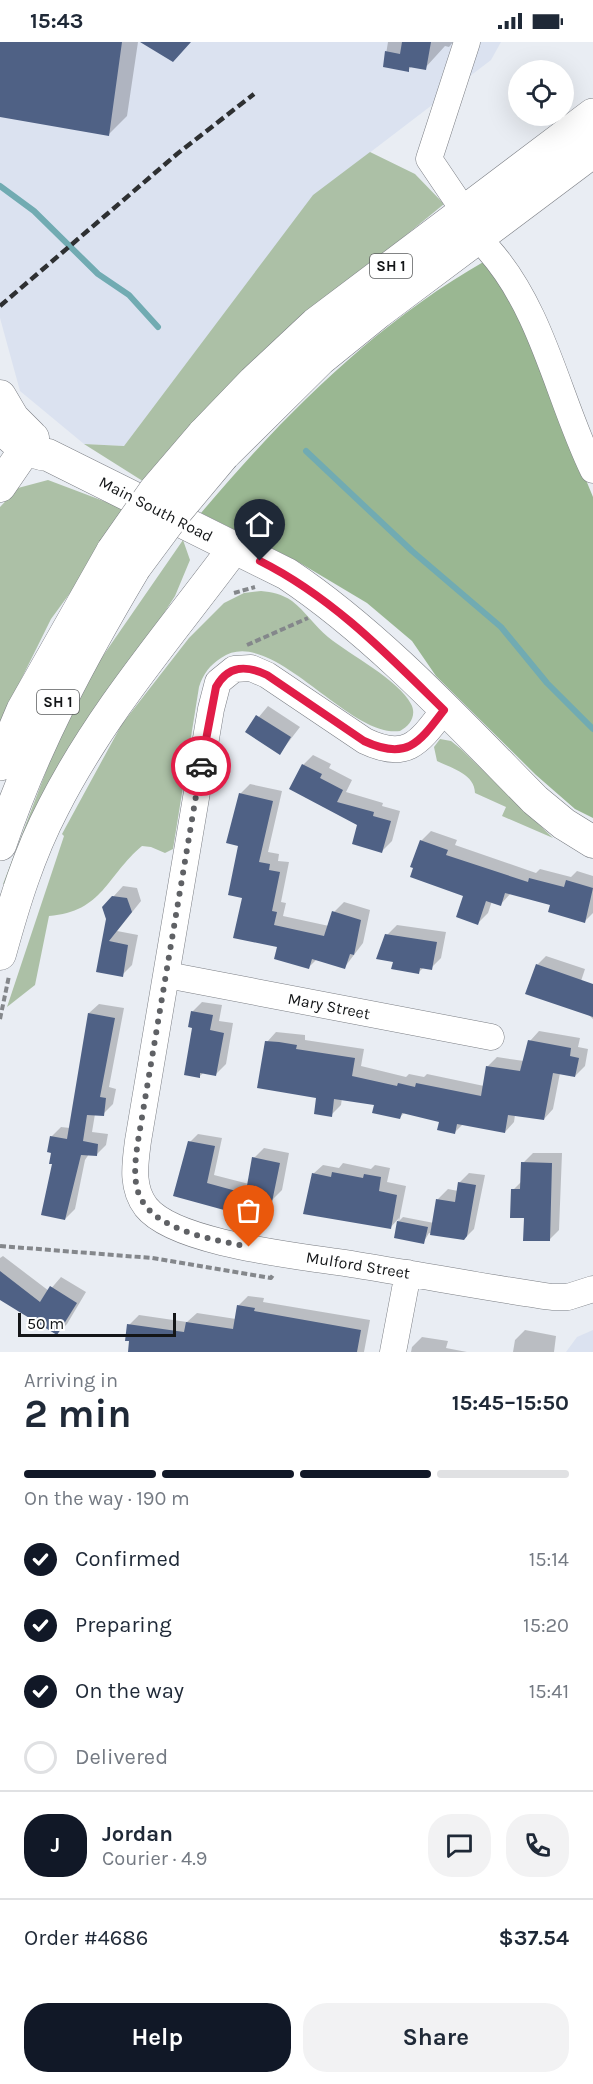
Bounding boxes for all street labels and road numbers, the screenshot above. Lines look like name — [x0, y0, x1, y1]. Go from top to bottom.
road number: SH 1 — [370, 254, 412, 278]
street label: Main South Road — [96, 472, 216, 546]
road number: SH 1 — [37, 690, 79, 714]
street label: Mary Street — [286, 989, 372, 1023]
street label: Mulford Street — [305, 1247, 411, 1283]

